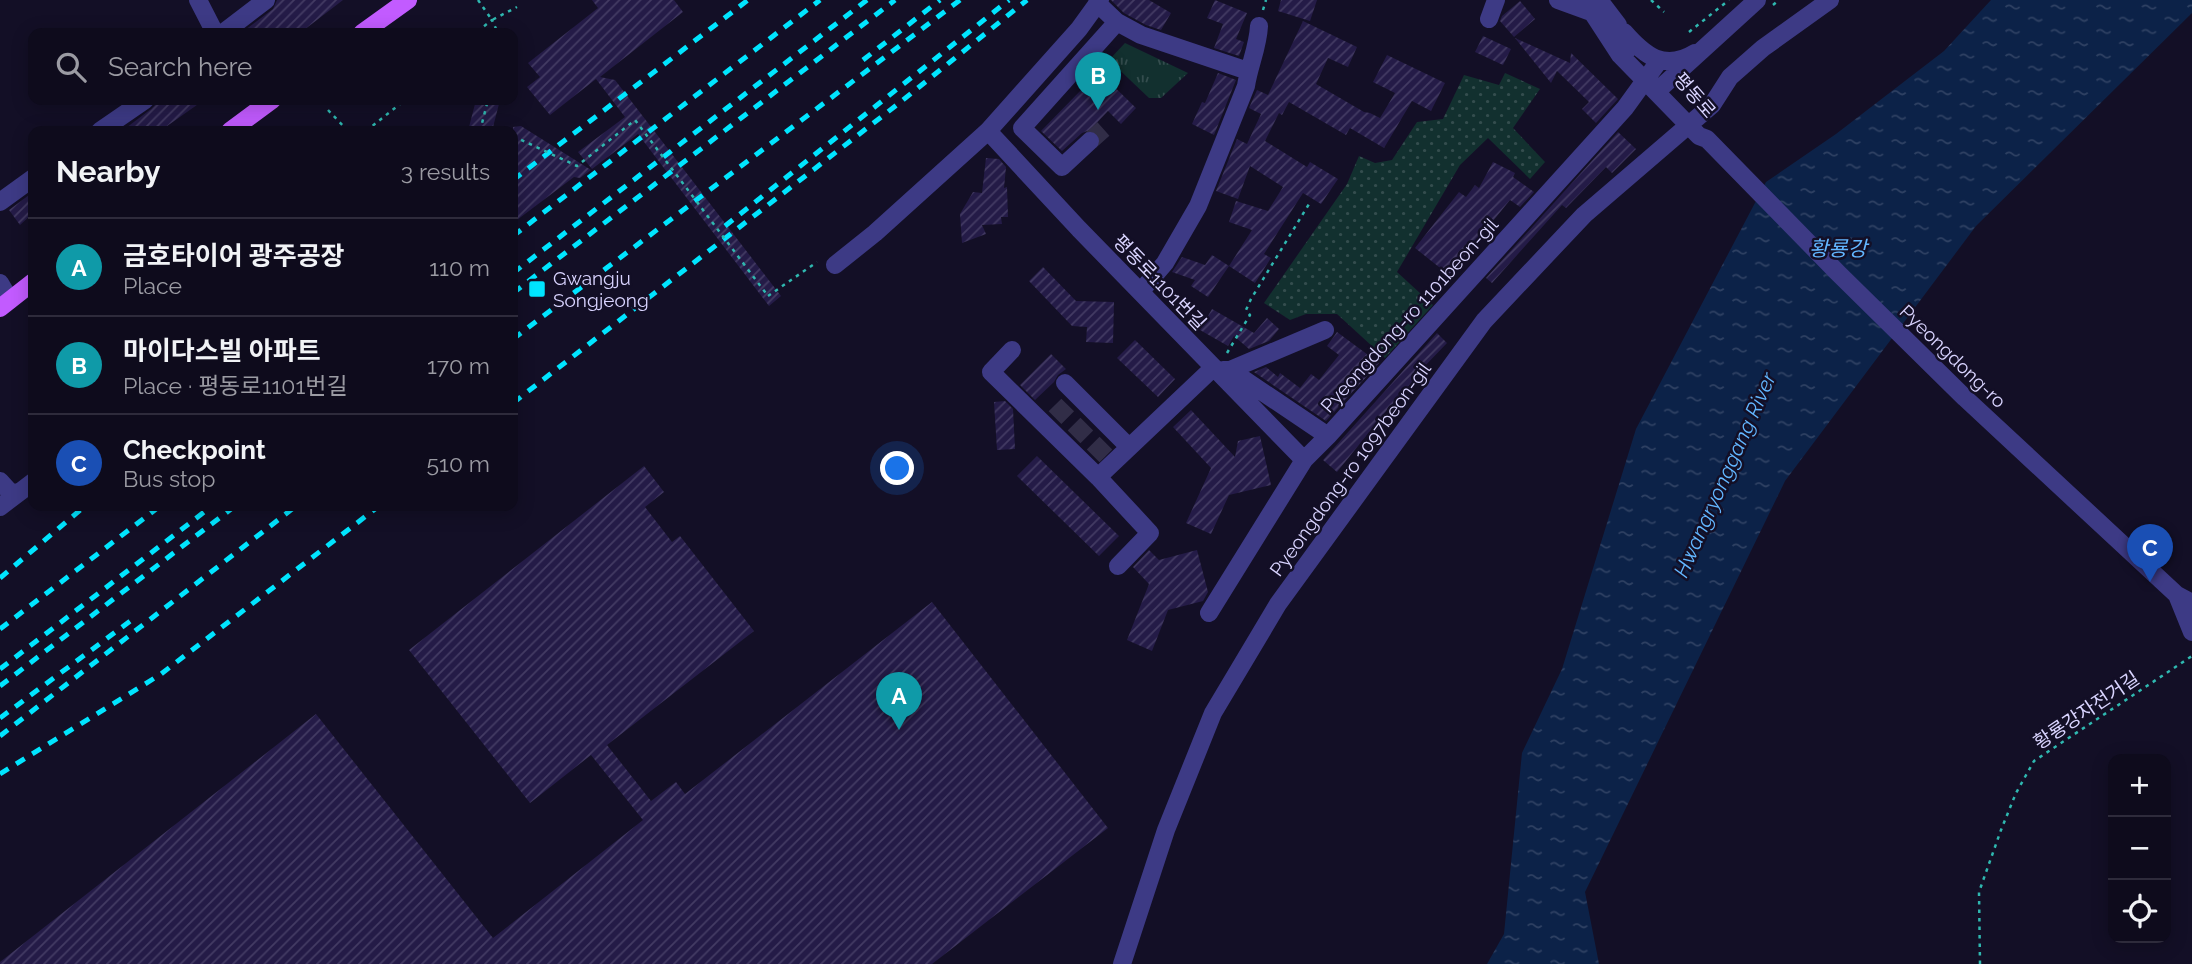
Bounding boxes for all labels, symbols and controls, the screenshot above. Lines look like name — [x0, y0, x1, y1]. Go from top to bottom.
search box — [28, 28, 518, 105]
icon: search — [52, 48, 90, 86]
text: Search here — [108, 52, 252, 82]
pin: B — [1075, 52, 1121, 110]
street label: 평동로 — [1669, 68, 1721, 122]
text: Nearby — [56, 154, 160, 189]
text: 3 results — [401, 158, 490, 185]
street label: Pyeongdong-ro 1101beon-gil — [1316, 213, 1503, 417]
street label: 평동로1101번길 — [1109, 230, 1211, 334]
water label: 황룡강 — [1809, 236, 1870, 261]
text: 금호타이어 광주공장 — [123, 241, 345, 271]
text: A — [71, 254, 87, 281]
text: 110 m — [429, 254, 490, 281]
place label: Gwangju Songjeong — [553, 267, 649, 311]
text: Place — [123, 272, 182, 299]
marker: Gwangju Songjeong — [527, 279, 547, 299]
street label: Pyeongdong-ro — [1895, 300, 2011, 412]
text: 마이다스빌 아파트 — [123, 336, 321, 366]
text: B — [71, 352, 87, 379]
text: 170 m — [427, 352, 490, 379]
street label: Pyeongdong-ro 1097beon-gil — [1265, 357, 1435, 580]
water label: Hwangryonggang River — [1668, 368, 1781, 581]
text: Place · 평동로1101번길 — [123, 372, 348, 399]
text: Checkpoint — [123, 435, 266, 465]
text: C — [71, 450, 87, 477]
text: 510 m — [427, 450, 490, 477]
your location — [880, 451, 914, 485]
text: Bus stop — [123, 465, 215, 492]
pin: C — [2127, 524, 2173, 582]
street label: 황룡강자전거길 — [2029, 667, 2143, 753]
pin: A — [876, 672, 922, 730]
map controls — [2108, 754, 2171, 943]
button: + — [2108, 754, 2171, 817]
button: − — [2108, 817, 2171, 880]
button: locate — [2108, 880, 2171, 943]

